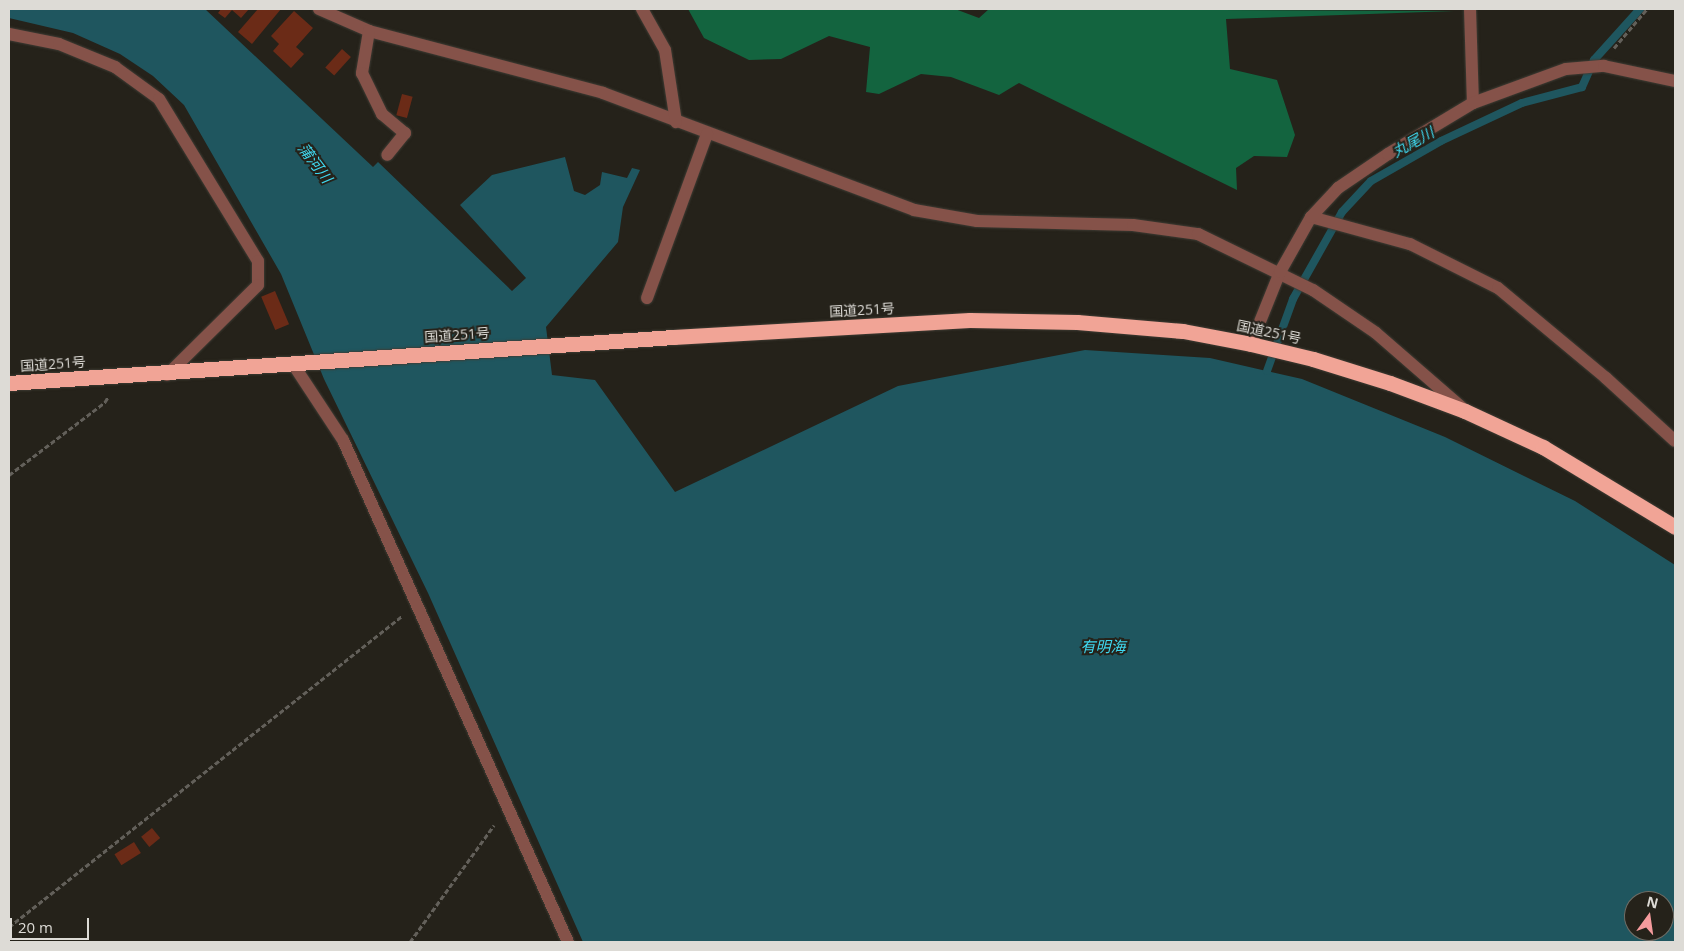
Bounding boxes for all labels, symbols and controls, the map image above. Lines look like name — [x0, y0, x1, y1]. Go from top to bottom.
water label: 丸尾川 — [1389, 123, 1437, 161]
water label: 蒲河川 — [294, 140, 336, 186]
street label: 国道251号 — [829, 300, 895, 320]
street label: 国道251号 — [1235, 317, 1303, 347]
street label: 国道251号 — [423, 324, 491, 346]
street label: 国道251号 — [19, 353, 87, 375]
water label: 有明海 — [1081, 638, 1125, 656]
north arrow — [1624, 891, 1674, 941]
text: N — [1645, 891, 1660, 913]
scale bar — [12, 908, 91, 940]
text: 20 m — [18, 917, 53, 937]

